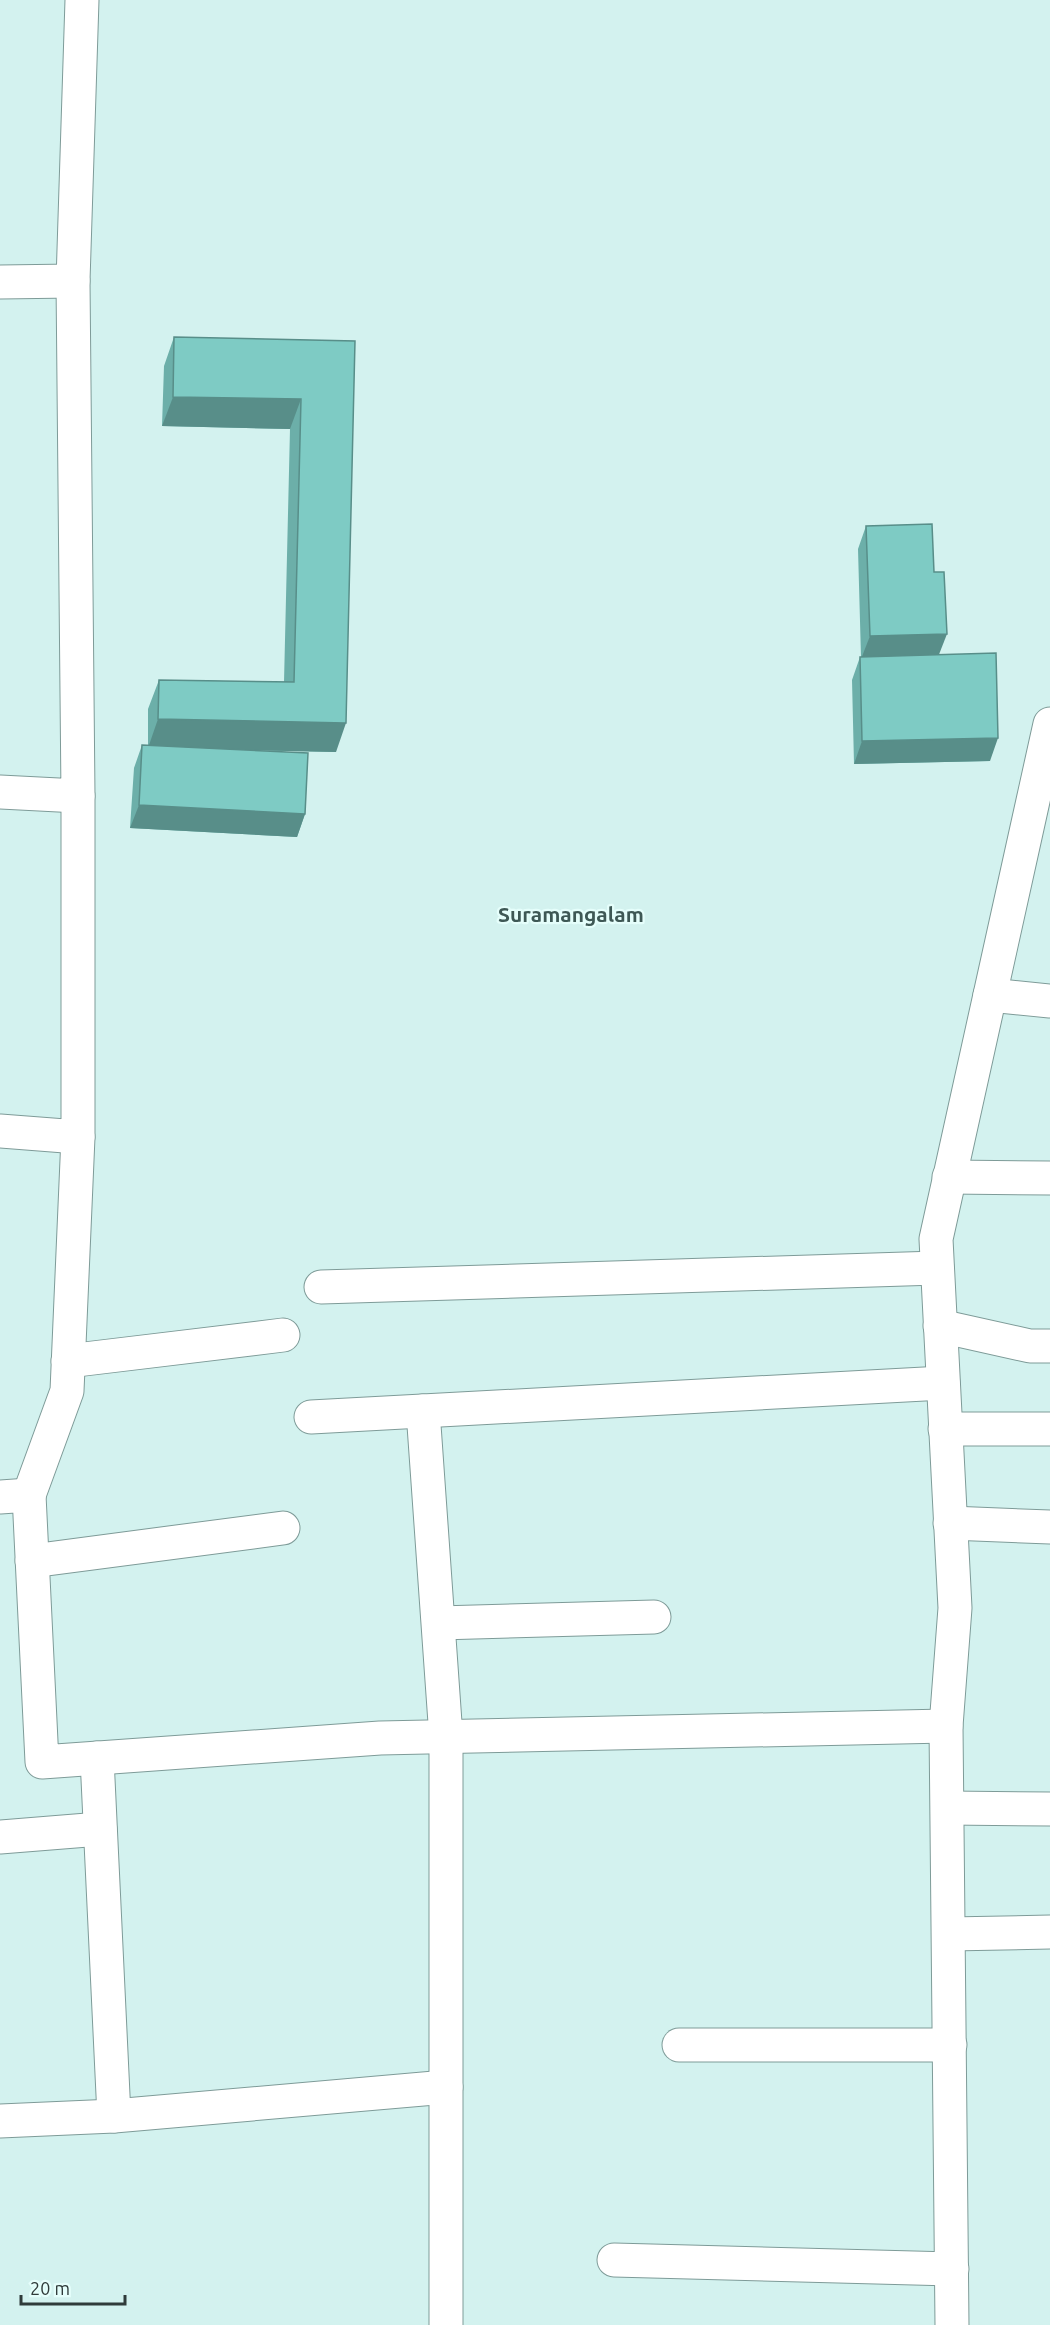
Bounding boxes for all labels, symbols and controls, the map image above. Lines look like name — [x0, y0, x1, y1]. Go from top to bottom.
district label: Suramangalam — [498, 902, 644, 926]
scale bar — [21, 2268, 124, 2306]
text: 20 m — [30, 2278, 70, 2298]

